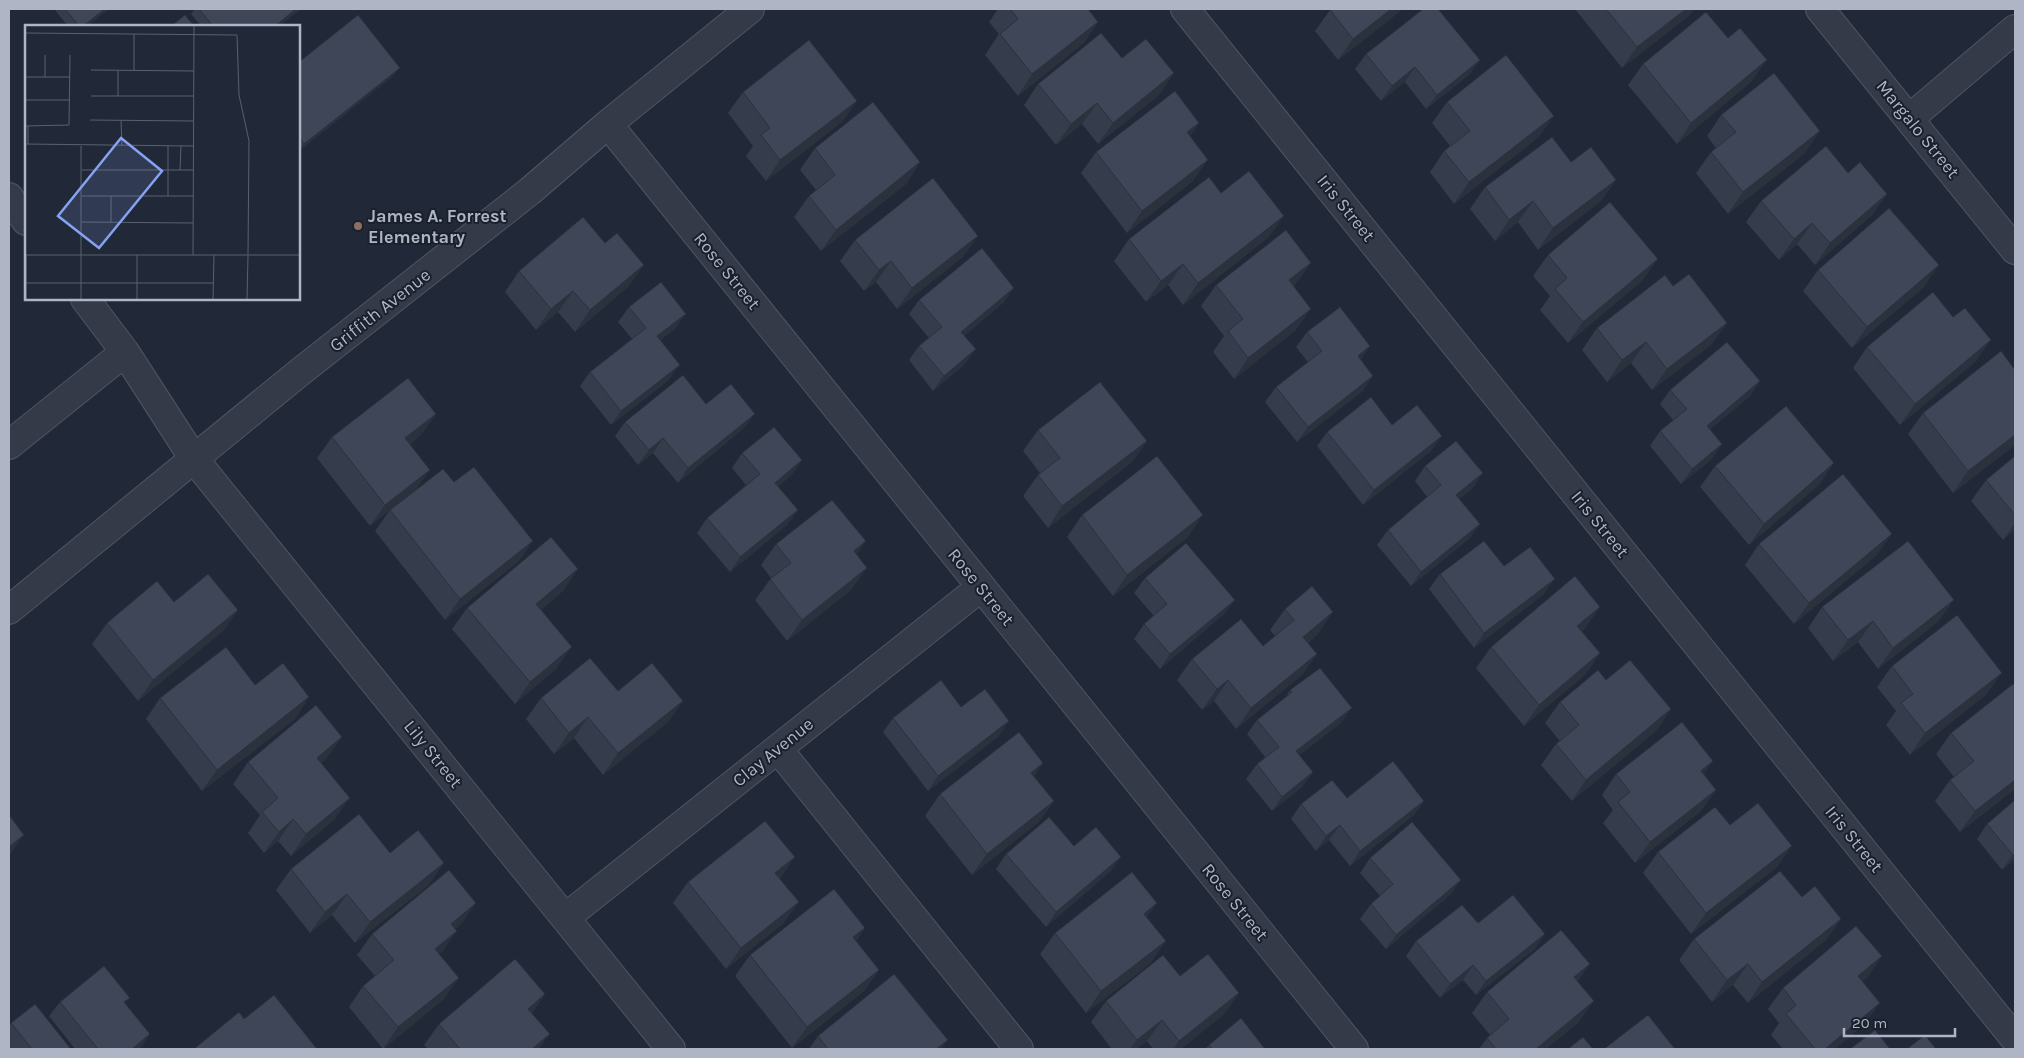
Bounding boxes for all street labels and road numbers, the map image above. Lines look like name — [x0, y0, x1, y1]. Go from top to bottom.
street label: Margalo Street — [1872, 75, 1964, 183]
street label: Iris Street — [1312, 170, 1380, 246]
street label: Rose Street — [689, 228, 765, 314]
street label: Griffith Avenue — [325, 264, 435, 356]
street label: Iris Street — [1566, 486, 1634, 562]
street label: Rose Street — [943, 544, 1019, 630]
street label: Clay Avenue — [728, 713, 818, 791]
street label: Lily Street — [399, 716, 467, 793]
street label: Iris Street — [1820, 801, 1888, 877]
street label: Rose Street — [1197, 859, 1273, 945]

